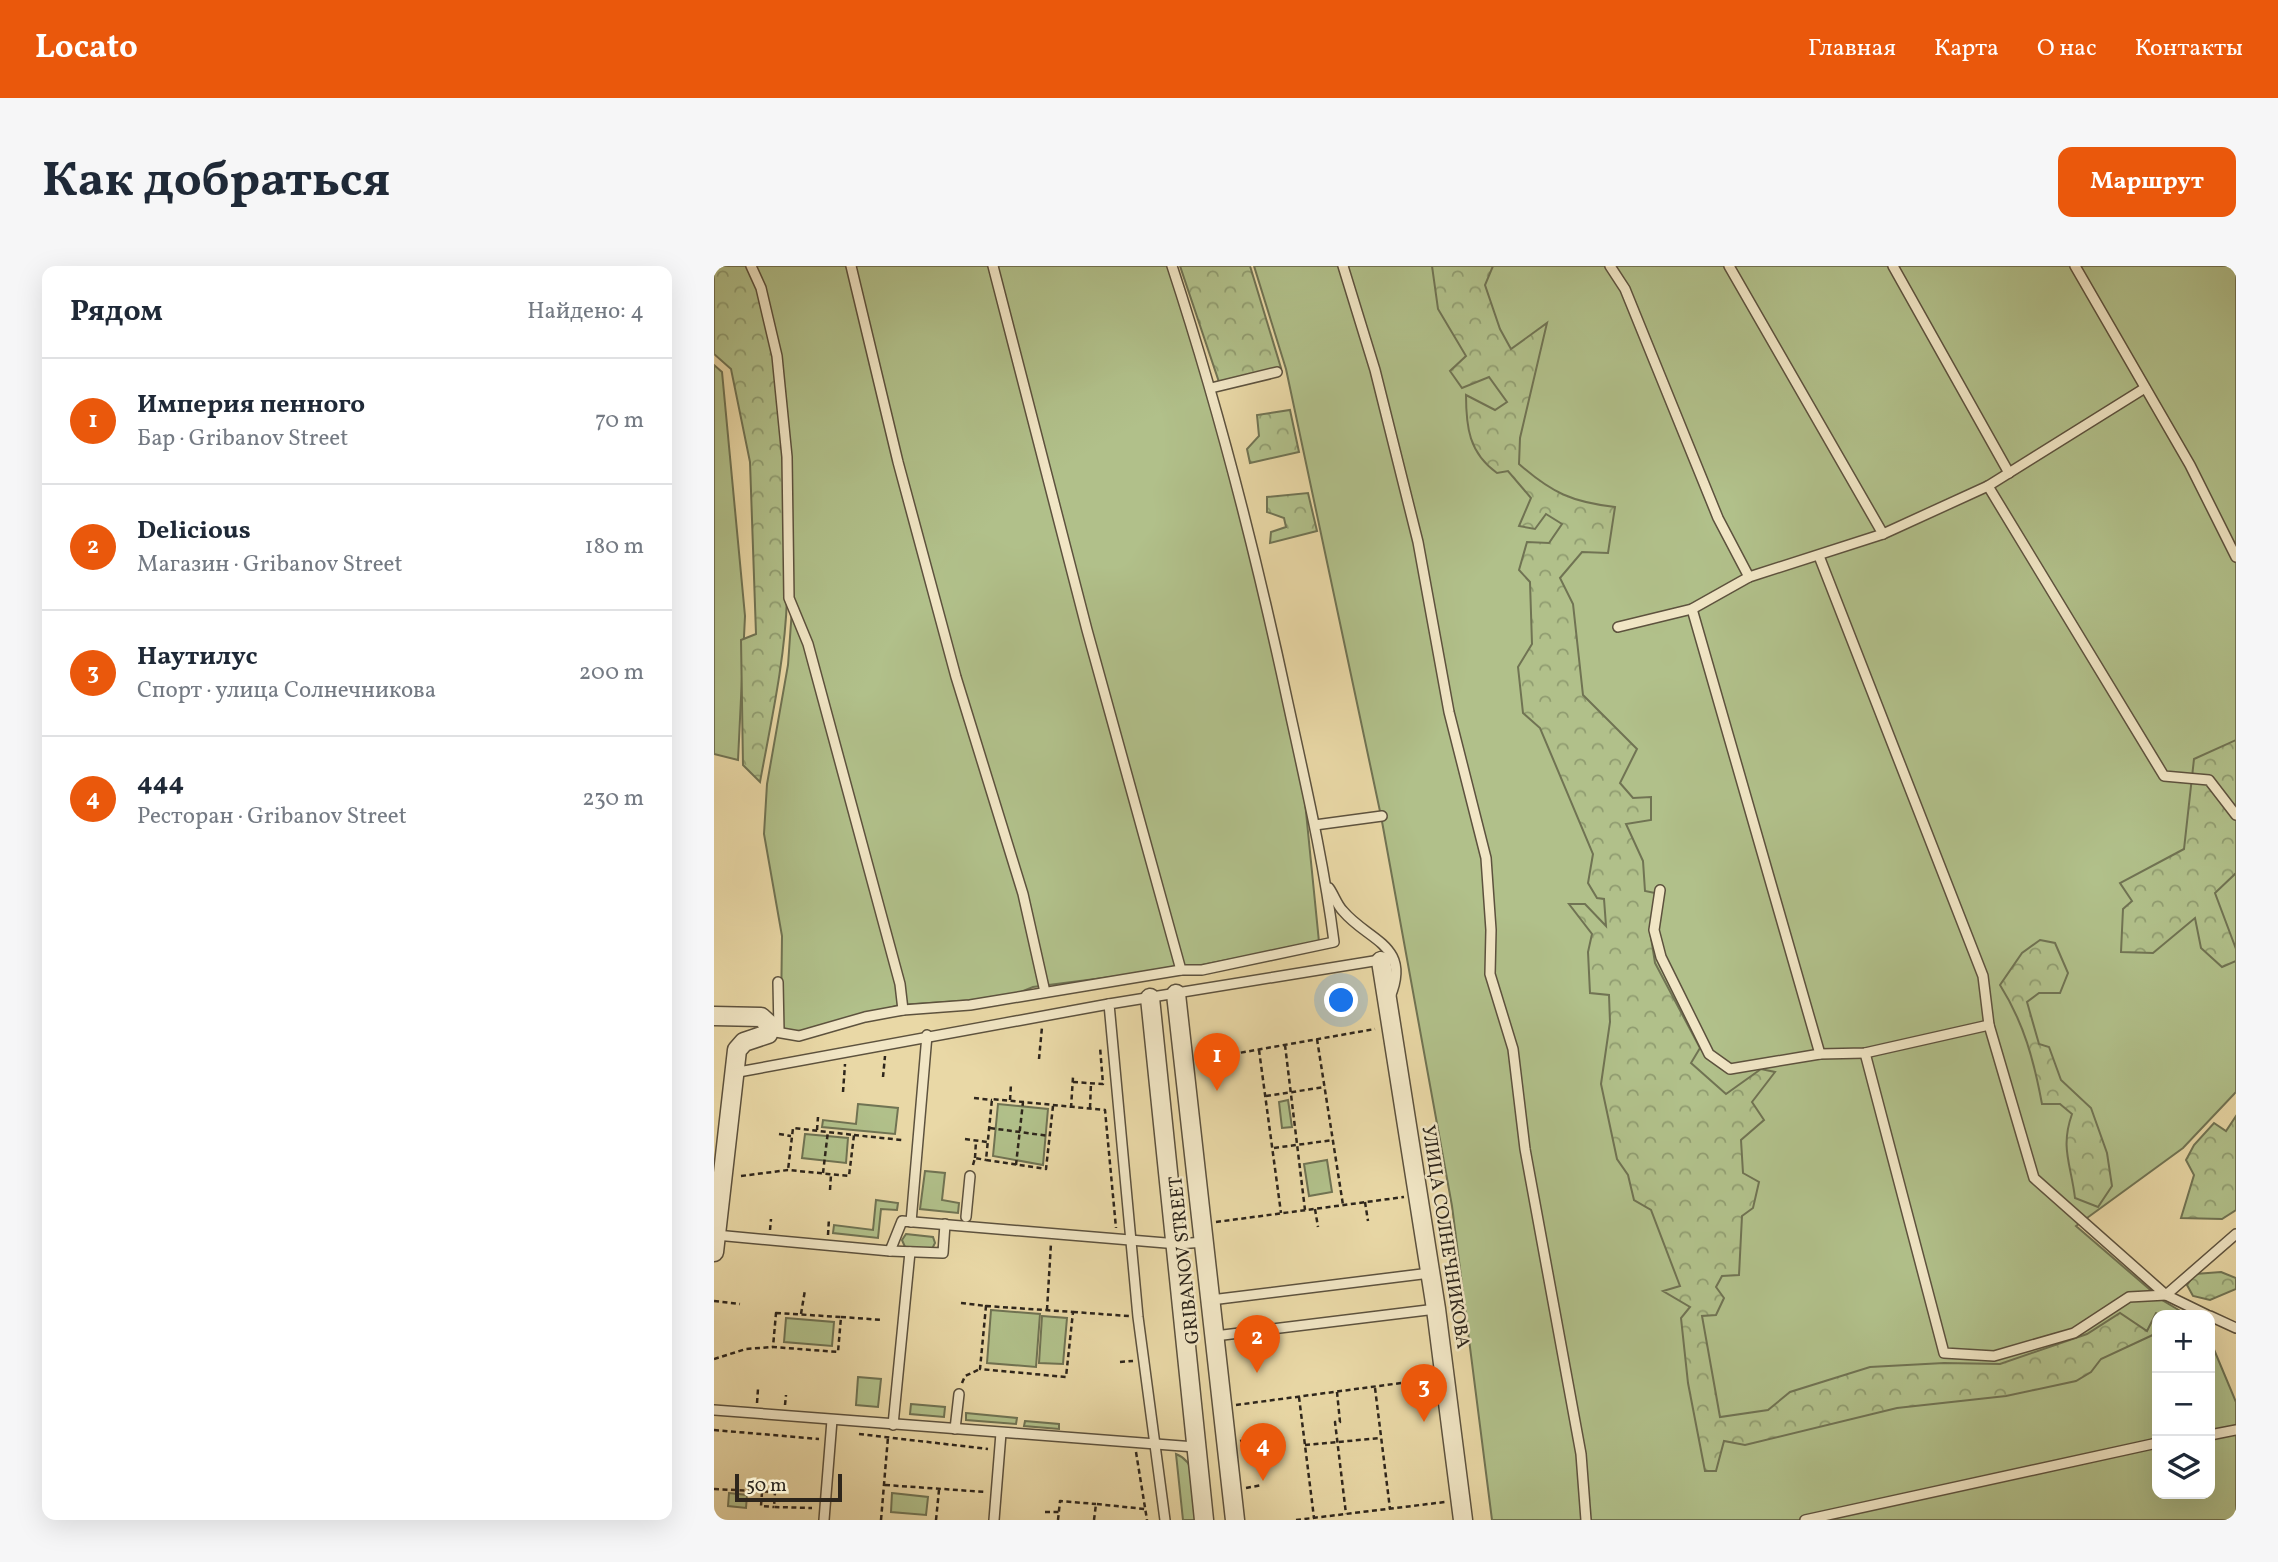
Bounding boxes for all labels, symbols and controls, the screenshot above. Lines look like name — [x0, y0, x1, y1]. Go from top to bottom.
text: Locato — [35, 26, 138, 72]
text: Главная — [1808, 32, 1896, 66]
text: Карта — [1934, 32, 1999, 66]
text: О нас — [2037, 32, 2097, 66]
text: Контакты — [2135, 32, 2243, 66]
button: Маршрут — [2058, 147, 2236, 217]
text: Как добраться — [42, 148, 390, 217]
text: Рядом — [70, 291, 163, 333]
text: Найдено: 4 — [527, 296, 644, 328]
text: Империя пенного — [137, 387, 365, 423]
text: 1 — [88, 405, 98, 437]
text: 70 m — [595, 405, 644, 437]
text: Бар · Gribanov Street — [137, 423, 348, 455]
text: Delicious — [137, 513, 251, 549]
text: 2 — [87, 531, 99, 563]
text: 180 m — [585, 531, 644, 563]
text: Магазин · Gribanov Street — [137, 549, 403, 581]
text: Наутилус — [137, 639, 258, 675]
text: 3 — [87, 657, 99, 689]
text: 200 m — [579, 657, 644, 689]
text: Спорт · улица Солнечникова — [137, 675, 436, 707]
text: 444 — [137, 765, 184, 801]
text: 4 — [86, 783, 100, 815]
text: 230 m — [582, 783, 644, 815]
text: Ресторан · Gribanov Street — [137, 801, 407, 833]
your location — [1324, 983, 1358, 1017]
pin: 1 — [1194, 1033, 1240, 1091]
street label: УЛИЦА СОЛНЕЧНИКОВА — [1414, 1123, 1476, 1351]
street label: GRIBANOV STREET — [1163, 1175, 1207, 1345]
map controls — [2152, 1310, 2215, 1499]
button: + — [2152, 1310, 2215, 1373]
pin: 2 — [1234, 1315, 1280, 1373]
pin: 3 — [1401, 1364, 1447, 1422]
button: − — [2152, 1373, 2215, 1436]
pin: 4 — [1240, 1423, 1286, 1481]
button: layers — [2152, 1436, 2215, 1499]
scale bar — [735, 1471, 842, 1503]
text: 50 m — [746, 1473, 787, 1499]

